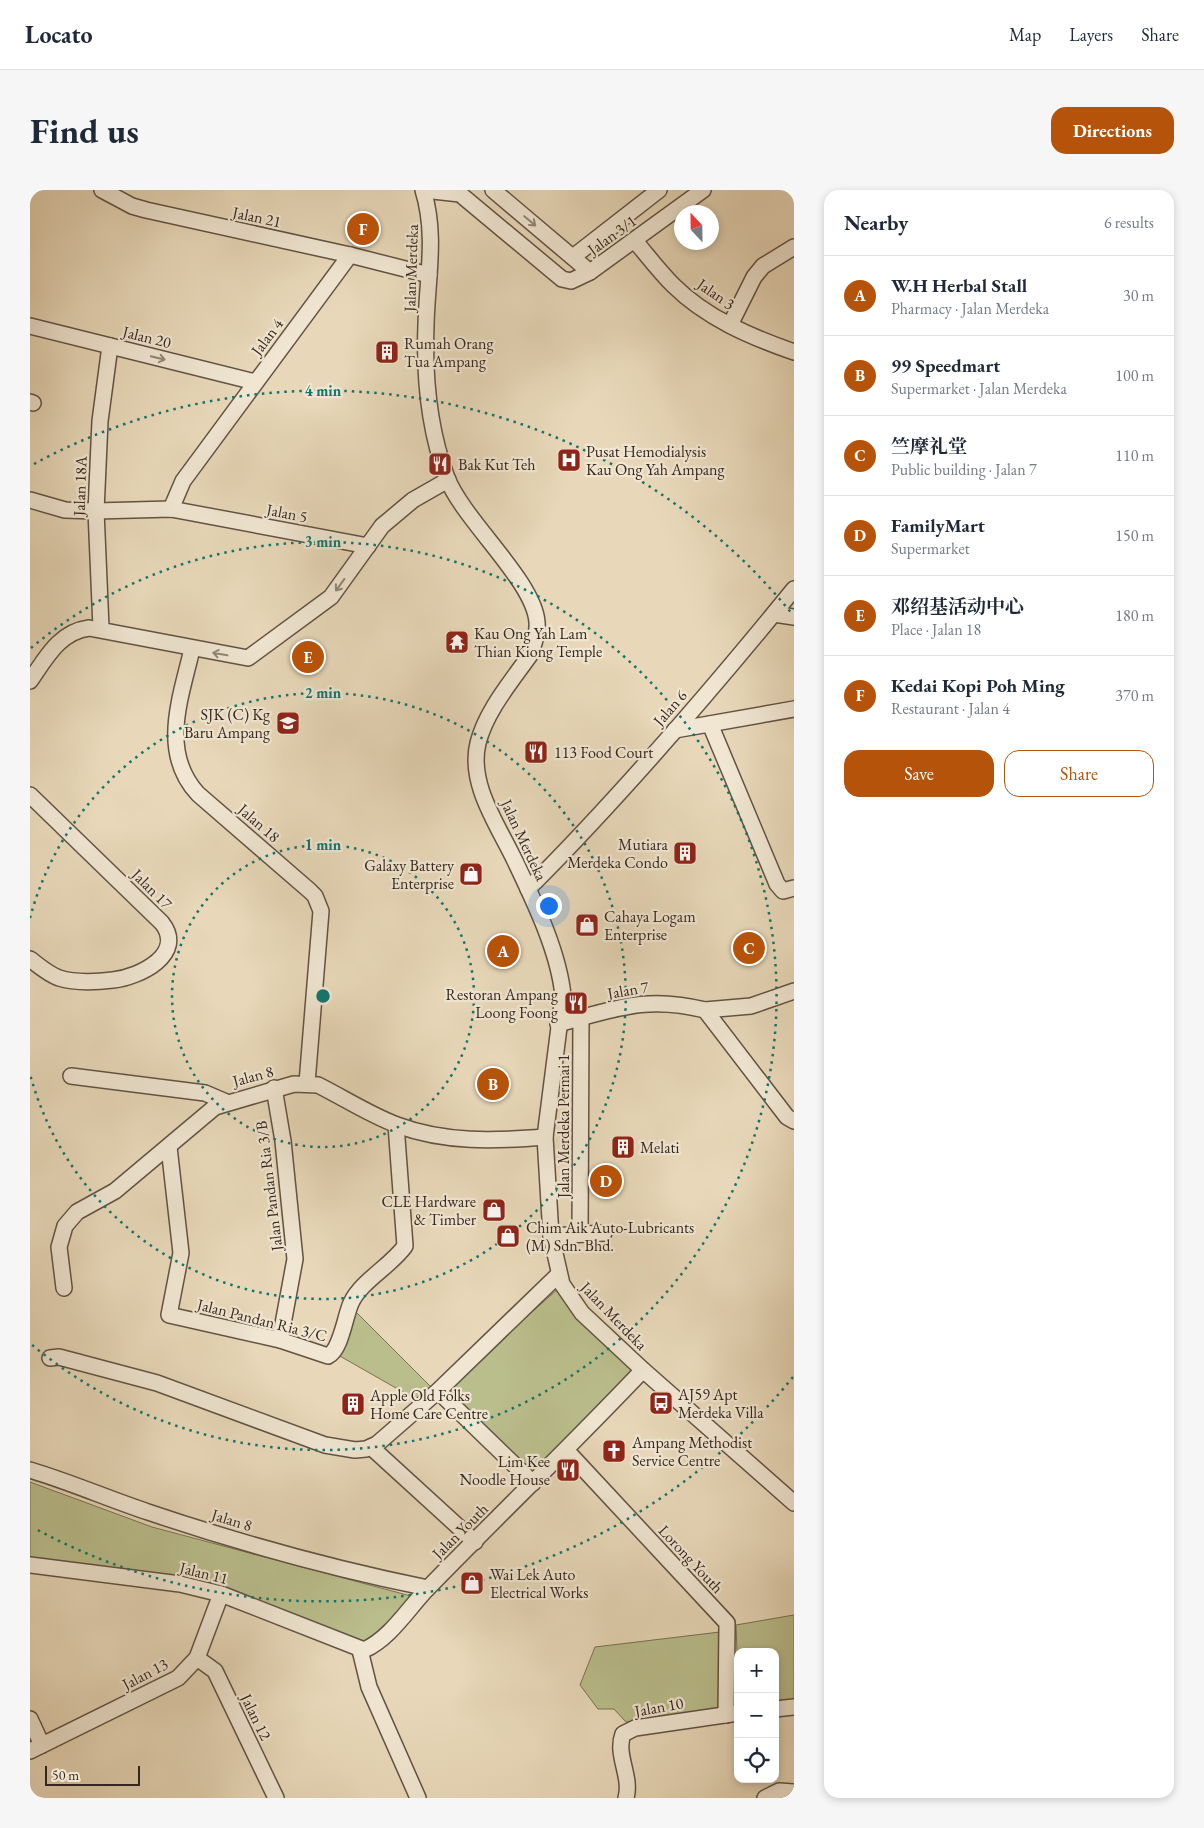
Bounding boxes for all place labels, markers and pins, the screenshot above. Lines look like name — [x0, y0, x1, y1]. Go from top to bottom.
pin: F — [347, 210, 379, 248]
place label: Rumah Orang Tua Ampang — [404, 333, 494, 372]
building icon: Rumah Orang Tua Ampang — [374, 339, 400, 365]
place label: Pusat Hemodialysis Kau Ong Yah Ampang — [586, 441, 726, 480]
hospital icon: Pusat Hemodialysis Kau Ong Yah Ampang — [556, 447, 582, 473]
restaurant icon: Bak Kut Teh — [427, 451, 453, 477]
place label: Bak Kut Teh — [458, 454, 536, 475]
place label: Kau Ong Yah Lam Thian Kiong Temple — [474, 623, 602, 662]
temple icon: Kau Ong Yah Lam Thian Kiong Temple — [444, 629, 470, 655]
pin: E — [292, 638, 324, 676]
place label: SJK (C) Kg Baru Ampang — [184, 704, 271, 743]
school or university icon: SJK (C) Kg Baru Ampang — [275, 710, 301, 736]
restaurant icon: 113 Food Court — [523, 739, 549, 765]
place label: 113 Food Court — [554, 742, 653, 763]
place label: Mutiara Merdeka Condo — [567, 834, 669, 873]
building icon: Mutiara Merdeka Condo — [672, 840, 698, 866]
place label: Galaxy Battery Enterprise — [364, 855, 455, 894]
shop icon: Galaxy Battery Enterprise — [458, 861, 484, 887]
place label: Cahaya Logam Enterprise — [604, 906, 696, 945]
shop icon: Cahaya Logam Enterprise — [574, 912, 600, 938]
pin: C — [733, 929, 765, 967]
pin: A — [487, 932, 519, 970]
place label: Restoran Ampang Loong Foong — [446, 984, 559, 1023]
centre of rings — [314, 987, 332, 1005]
restaurant icon: Restoran Ampang Loong Foong — [563, 990, 589, 1016]
pin: B — [477, 1065, 509, 1103]
building icon: Melati — [610, 1134, 636, 1160]
place label: Melati — [640, 1137, 680, 1158]
pin: D — [590, 1162, 622, 1200]
place label: CLE Hardware & Timber — [382, 1191, 477, 1230]
shop icon: CLE Hardware & Timber — [481, 1197, 507, 1223]
place label: Chim Aik Auto-Lubricants (M) Sdn. Bhd. — [526, 1217, 694, 1256]
shop icon: Chim Aik Auto-Lubricants (M) Sdn. Bhd. — [495, 1223, 521, 1249]
place label: AJ59 Apt Merdeka Villa — [677, 1384, 764, 1423]
place label: Apple Old Folks Home Care Centre — [369, 1385, 488, 1424]
bus stop icon: AJ59 Apt Merdeka Villa — [648, 1390, 674, 1416]
building icon: Apple Old Folks Home Care Centre — [340, 1391, 366, 1417]
place label: Ampang Methodist Service Centre — [631, 1432, 752, 1471]
church icon: Ampang Methodist Service Centre — [601, 1438, 627, 1464]
place label: Lim Kee Noodle House — [459, 1451, 550, 1490]
restaurant icon: Lim Kee Noodle House — [555, 1457, 581, 1483]
place label: Wai Lek Auto Electrical Works — [490, 1564, 588, 1603]
shop icon: Wai Lek Auto Electrical Works — [459, 1570, 485, 1596]

